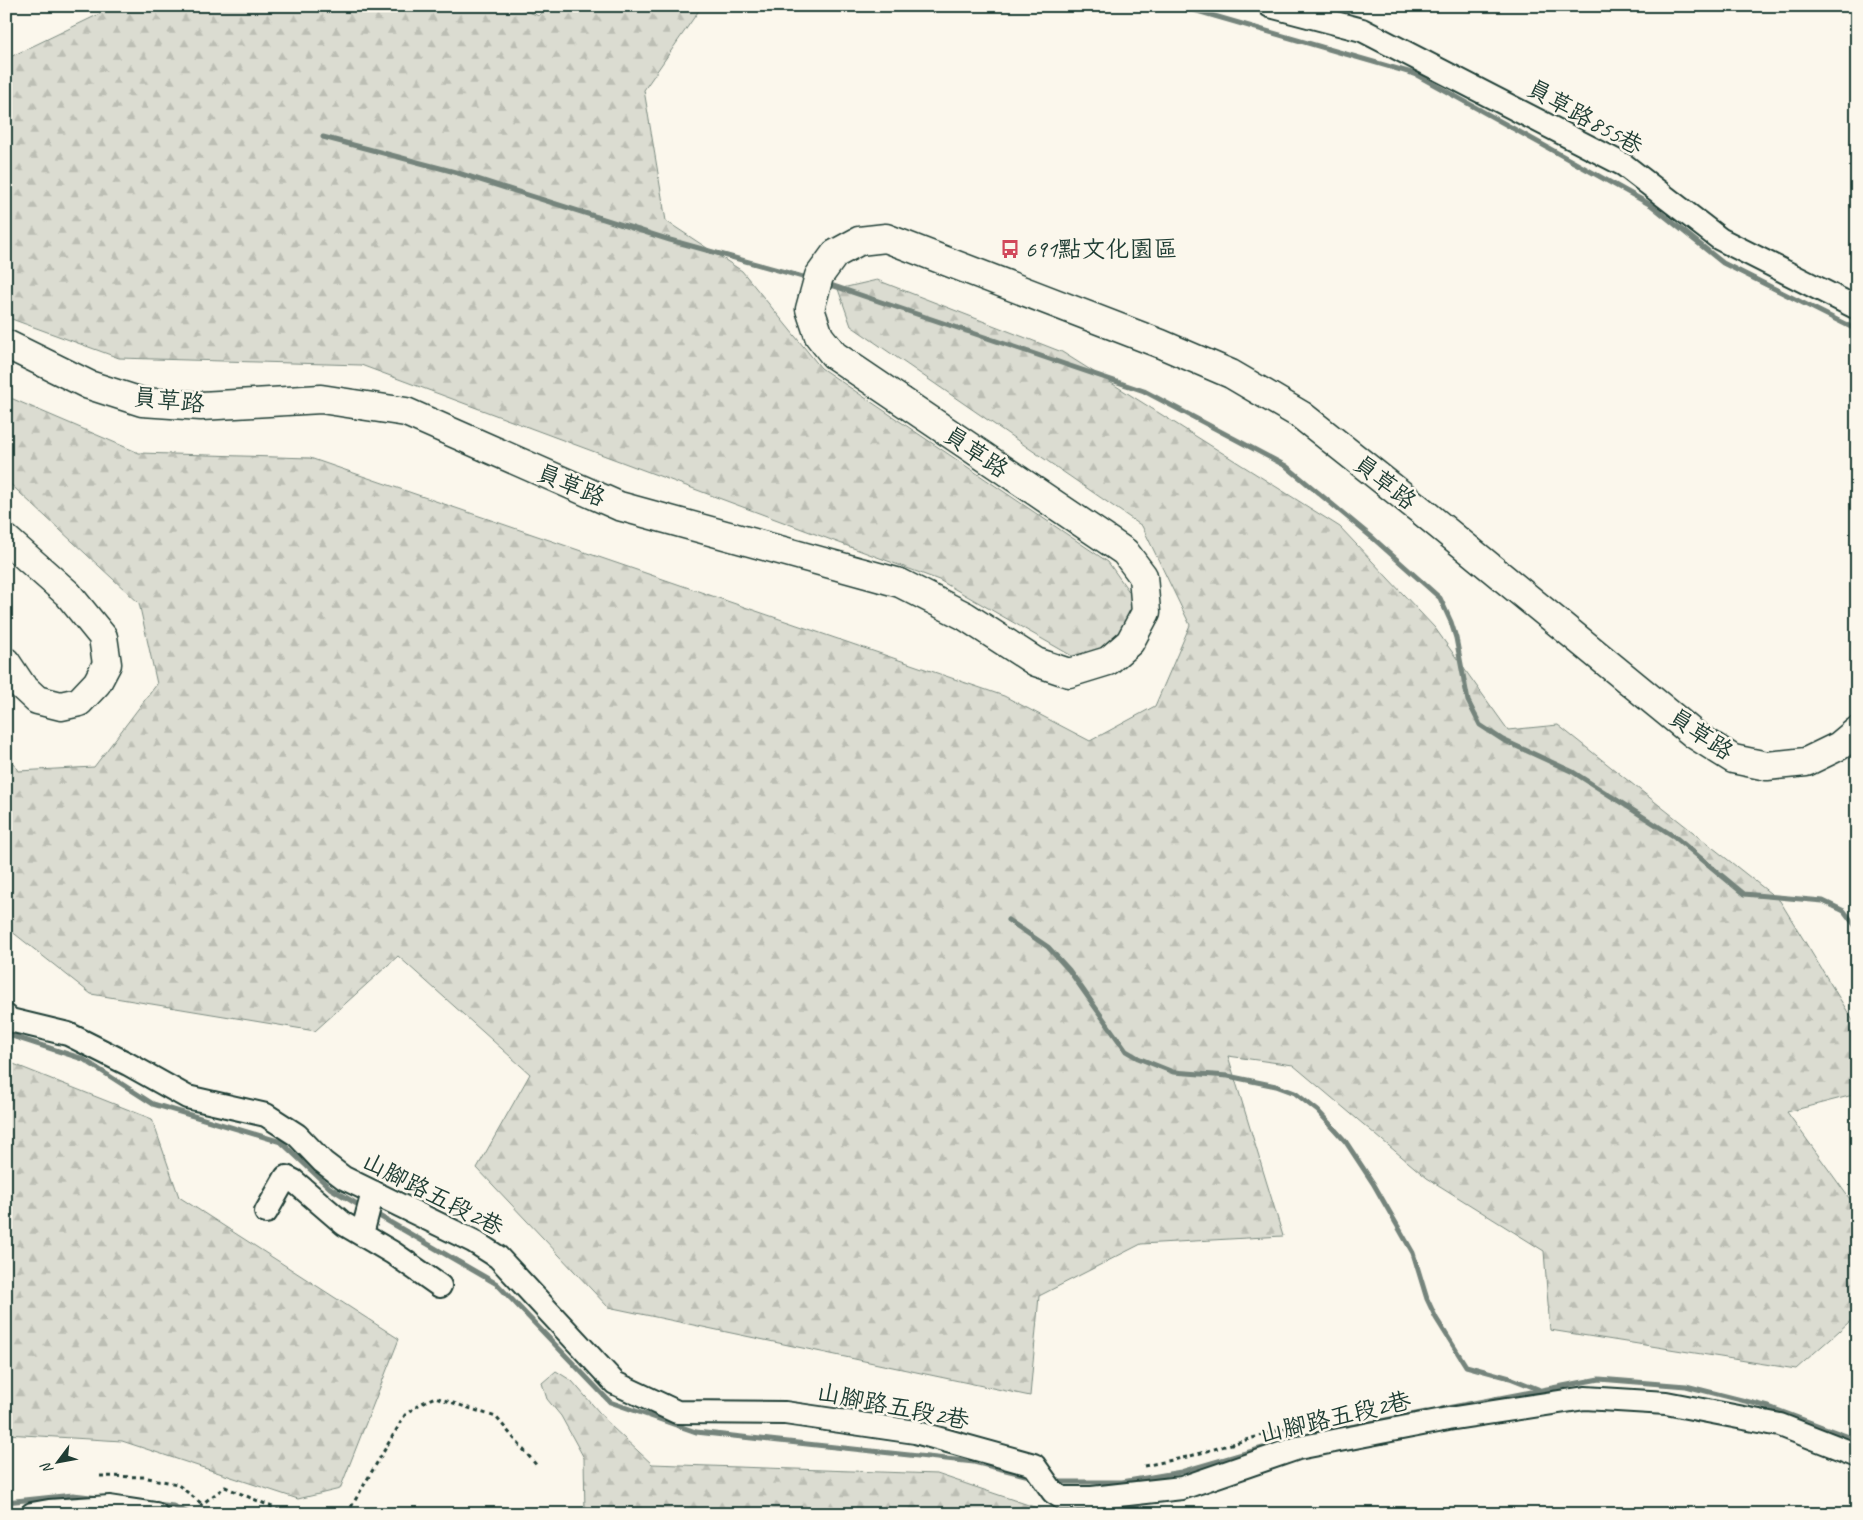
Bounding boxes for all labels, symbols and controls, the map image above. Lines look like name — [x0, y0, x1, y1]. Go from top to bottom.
street label: 員草路855巷 — [1522, 73, 1648, 161]
place label: 691點文化園區 — [1025, 234, 1177, 264]
bus stop icon: 691點文化園區 — [999, 238, 1021, 260]
street label: 員草路 — [132, 381, 206, 419]
street label: 員草路 — [938, 419, 1014, 485]
street label: 員草路 — [1347, 448, 1423, 516]
street label: 員草路 — [532, 457, 610, 513]
street label: 員草路 — [1663, 701, 1739, 767]
street label: 山腳路五段2巷 — [357, 1145, 509, 1243]
street label: 山腳路五段2巷 — [814, 1377, 972, 1435]
street label: 山腳路五段2巷 — [1256, 1385, 1414, 1449]
north arrow — [32, 1438, 82, 1488]
text: N — [37, 1458, 57, 1477]

